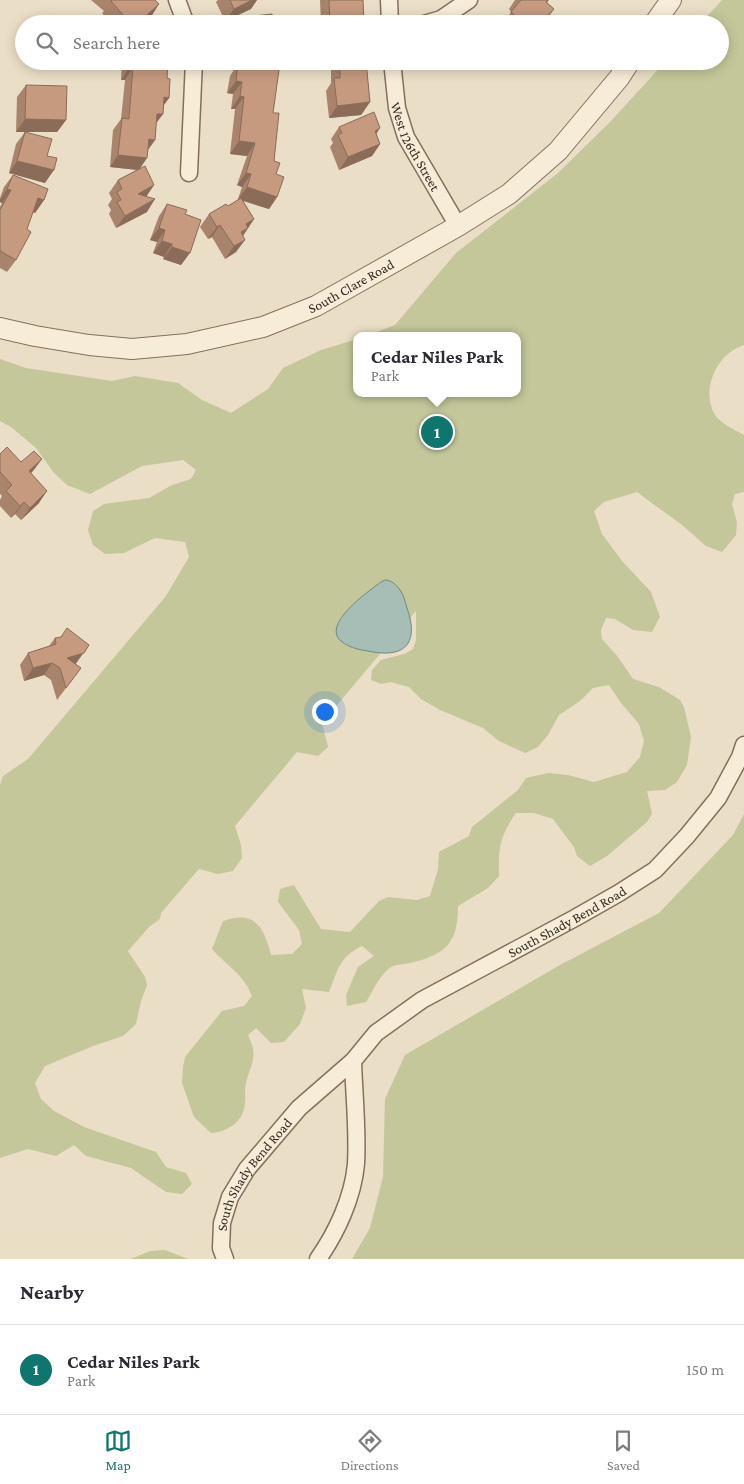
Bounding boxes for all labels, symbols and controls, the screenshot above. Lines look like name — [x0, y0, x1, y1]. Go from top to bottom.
search box — [15, 15, 729, 70]
icon: search — [33, 29, 61, 57]
text: Search here — [73, 32, 160, 53]
street label: West 126th Street — [388, 100, 444, 194]
street label: South Clare Road — [306, 255, 397, 316]
popup — [353, 332, 521, 397]
text: Cedar Niles Park — [371, 346, 503, 367]
text: Park — [371, 367, 399, 384]
pin: 1 — [421, 413, 453, 451]
your location — [312, 699, 338, 725]
street label: South Shady Bend Road — [505, 882, 630, 961]
street label: South Shady Bend Road — [214, 1114, 295, 1231]
text: Nearby — [20, 1280, 84, 1304]
text: Cedar Niles Park — [67, 1351, 200, 1372]
text: 1 — [33, 1361, 39, 1378]
text: 150 m — [686, 1361, 724, 1378]
text: Park — [67, 1372, 95, 1389]
tab: Map — [104, 1427, 132, 1473]
tab: Directions — [341, 1427, 399, 1473]
tab: Saved — [607, 1427, 640, 1473]

